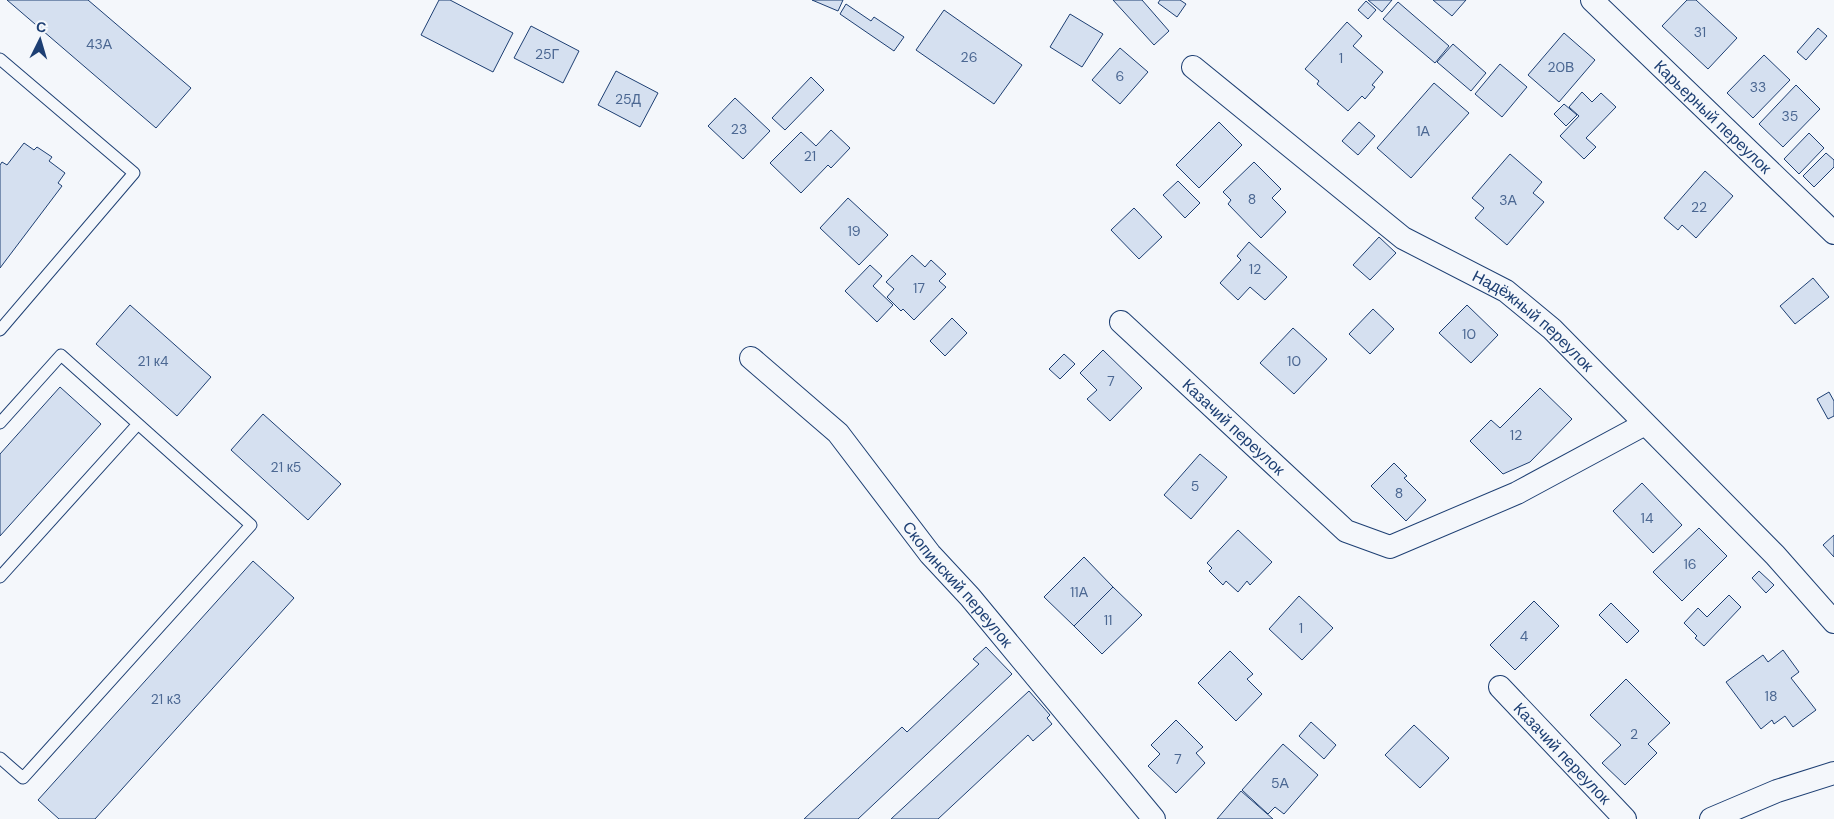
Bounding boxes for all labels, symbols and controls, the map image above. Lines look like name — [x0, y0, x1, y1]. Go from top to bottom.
north arrow — [15, 15, 65, 65]
text: С — [35, 18, 47, 36]
house number: 31 — [1694, 23, 1706, 41]
house number: 43А — [86, 35, 113, 53]
house number: 25Г — [535, 45, 560, 63]
house number: 26 — [961, 48, 977, 66]
house number: 1 — [1339, 49, 1343, 67]
street label: Карьерный переулок — [1650, 56, 1777, 179]
house number: 20В — [1548, 58, 1574, 76]
house number: 6 — [1116, 67, 1124, 85]
house number: 33 — [1750, 78, 1766, 96]
house number: 25Д — [615, 90, 642, 108]
house number: 35 — [1782, 107, 1798, 125]
house number: 23 — [731, 120, 747, 138]
house number: 1А — [1416, 122, 1431, 140]
house number: 21 — [804, 147, 816, 165]
house number: 8 — [1248, 190, 1256, 208]
house number: 3А — [1499, 191, 1517, 209]
house number: 22 — [1691, 198, 1707, 216]
house number: 19 — [847, 222, 861, 240]
house number: 12 — [1249, 260, 1261, 278]
street label: Надёжный переулок — [1469, 266, 1599, 377]
house number: 17 — [913, 279, 925, 297]
house number: 10 — [1462, 325, 1476, 343]
house number: 21 к4 — [138, 352, 169, 370]
house number: 10 — [1287, 352, 1301, 370]
house number: 7 — [1107, 372, 1115, 390]
street label: Казачий переулок — [1178, 374, 1290, 481]
house number: 12 — [1510, 426, 1522, 444]
house number: 21 к5 — [271, 458, 301, 476]
house number: 5 — [1191, 477, 1199, 495]
house number: 8 — [1395, 484, 1403, 502]
house number: 14 — [1641, 509, 1654, 527]
street label: Скопинский переулок — [898, 517, 1018, 653]
house number: 16 — [1683, 555, 1697, 573]
house number: 11А — [1070, 583, 1089, 601]
house number: 11 — [1104, 611, 1112, 629]
house number: 1 — [1299, 619, 1303, 637]
house number: 4 — [1520, 627, 1529, 645]
house number: 18 — [1765, 687, 1777, 705]
house number: 21 к3 — [151, 690, 181, 708]
street label: Казачий переулок — [1509, 698, 1616, 810]
house number: 2 — [1630, 725, 1638, 743]
house number: 7 — [1174, 750, 1182, 768]
house number: 5А — [1271, 774, 1290, 792]

